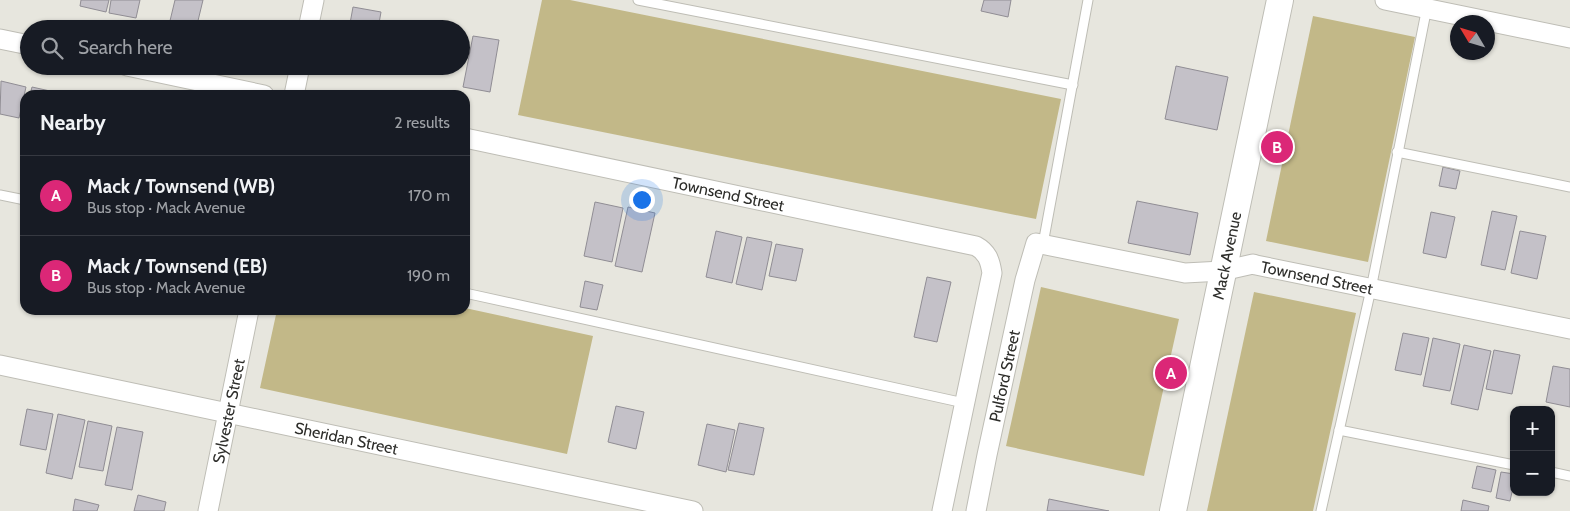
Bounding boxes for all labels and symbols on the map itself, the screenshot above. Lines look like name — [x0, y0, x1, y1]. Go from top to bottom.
north arrow — [1450, 15, 1495, 60]
pin: B — [1261, 128, 1293, 166]
street label: Townsend Street — [670, 173, 787, 215]
your location — [629, 187, 655, 213]
street label: Mack Avenue — [1208, 210, 1245, 301]
street label: Townsend Street — [1259, 257, 1375, 298]
street label: Pulford Street — [985, 328, 1024, 424]
pin: A — [1155, 354, 1187, 392]
street label: Sylvester Street — [208, 356, 248, 465]
street label: Sheridan Street — [293, 418, 400, 458]

